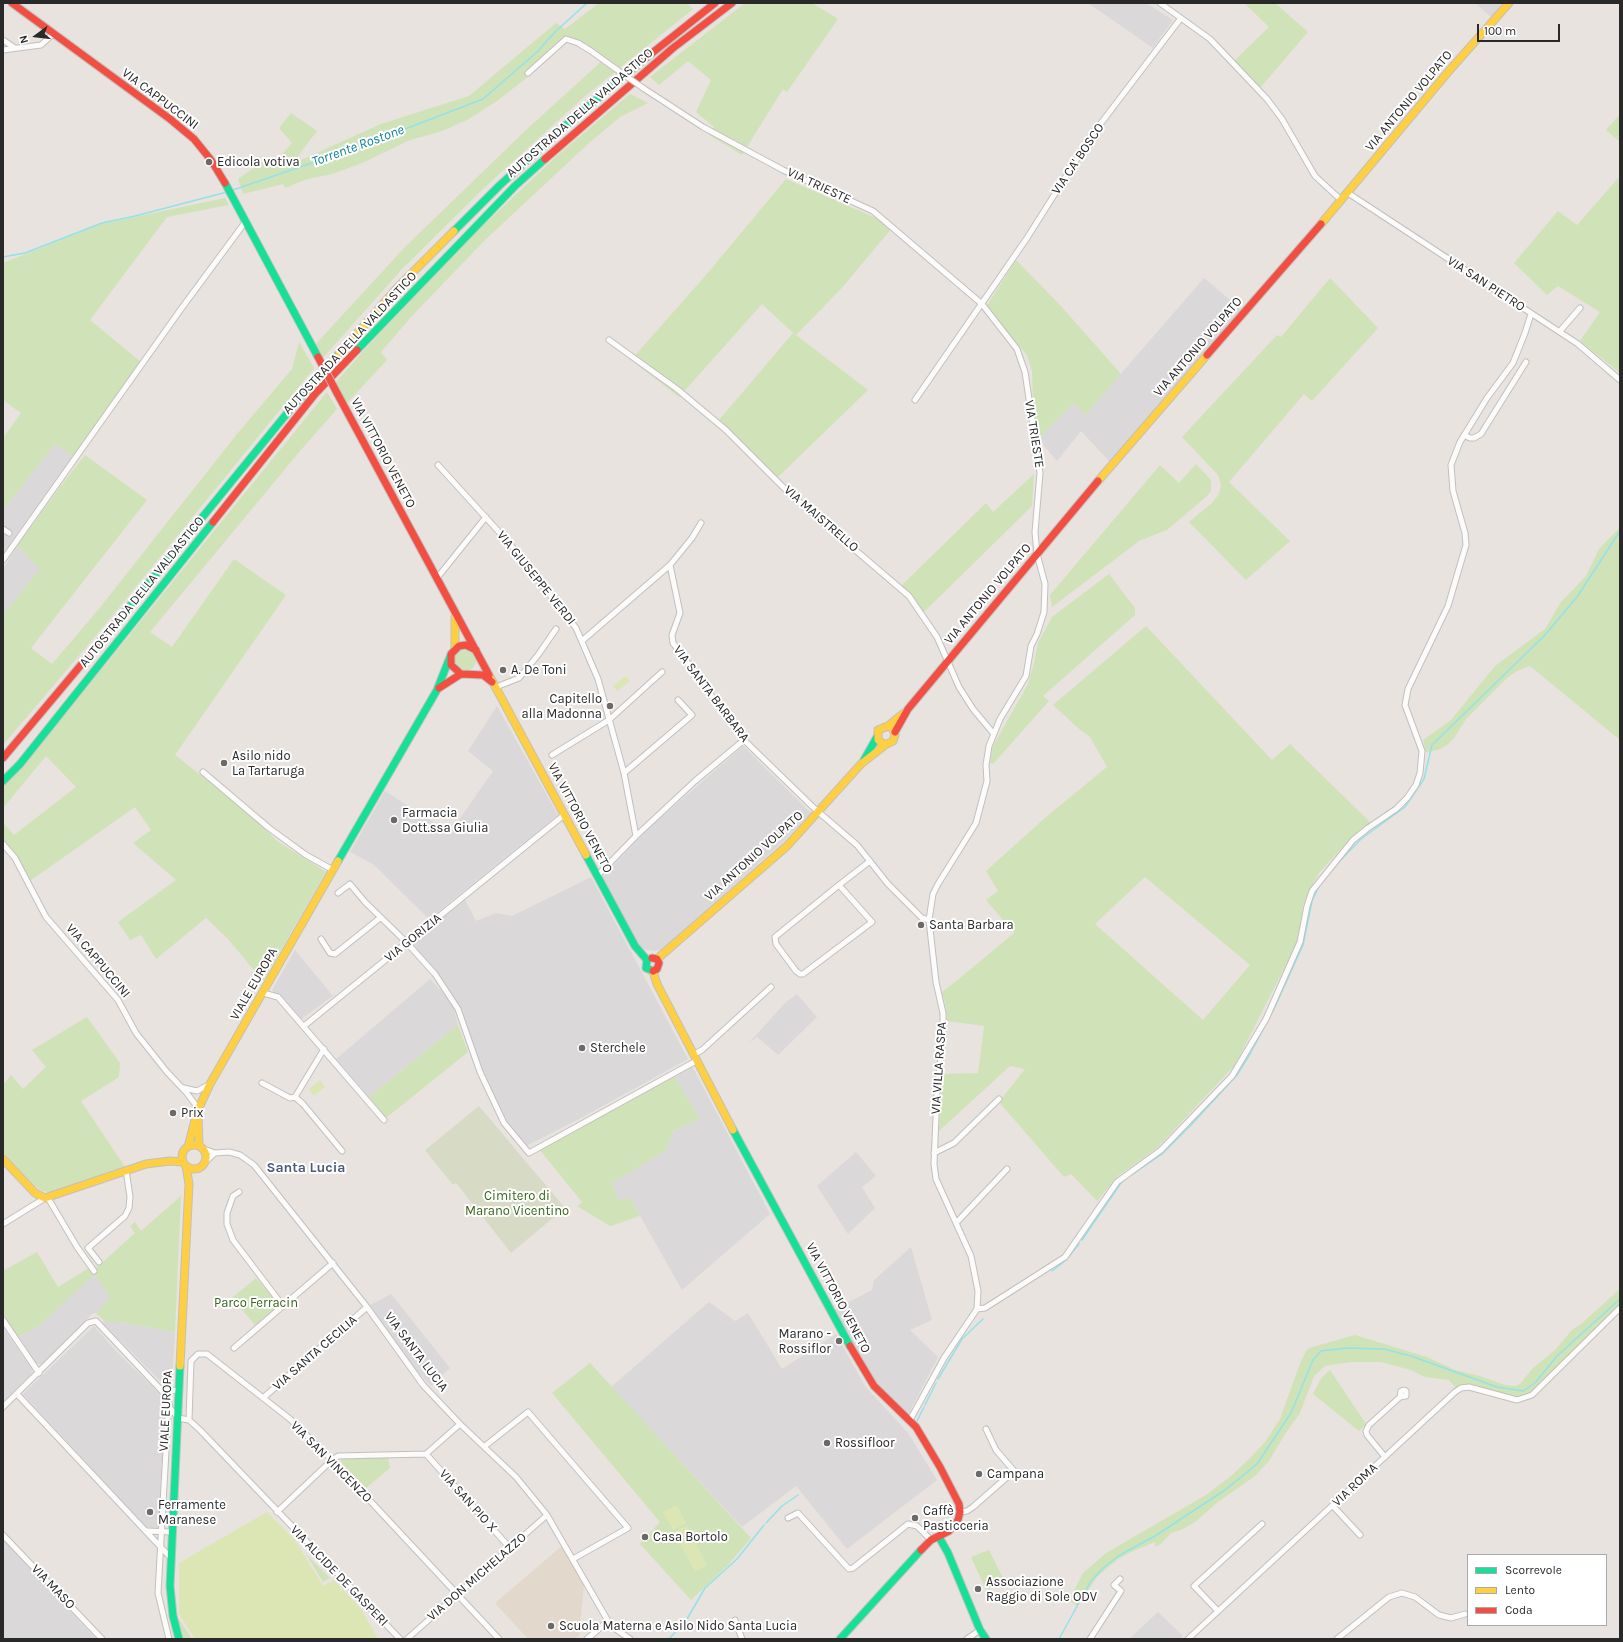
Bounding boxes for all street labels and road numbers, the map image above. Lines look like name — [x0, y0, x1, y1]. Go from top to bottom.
street label: AUTOSTRADA DELLA VALDASTICO — [503, 45, 657, 181]
street label: VIA ANTONIO VOLPATO — [1362, 47, 1456, 155]
street label: VIA CAPPUCCINI — [119, 65, 201, 133]
street label: VIA CA' BOSCO — [1048, 120, 1108, 198]
street label: VIA TRIESTE — [785, 164, 853, 208]
street label: VIA SAN PIETRO — [1444, 253, 1528, 315]
street label: AUTOSTRADA DELLA VALDASTICO — [280, 268, 420, 418]
street label: VIA ANTONIO VOLPATO — [1150, 294, 1246, 400]
street label: VIA VITTORIO VENETO — [347, 395, 419, 511]
street label: VIA TRIESTE — [1021, 399, 1047, 469]
street label: VIA MAISTRELLO — [780, 482, 862, 556]
street label: AUTOSTRADA DELLA VALDASTICO — [76, 514, 208, 670]
street label: VIA GIUSEPPE VERDI — [493, 528, 579, 628]
street label: VIA ANTONIO VOLPATO — [941, 540, 1035, 648]
street label: VIA SANTA BARBARA — [670, 643, 752, 745]
street label: VIA VITTORIO VENETO — [544, 760, 616, 876]
street label: VIA ANTONIO VOLPATO — [702, 808, 806, 904]
street label: VIA GORIZIA — [381, 910, 445, 966]
street label: VIA CAPPUCCINI — [62, 921, 134, 1001]
street label: VIALE EUROPA — [227, 945, 281, 1023]
street label: VIA VILLA RASPA — [928, 1021, 950, 1115]
street label: VIA VITTORIO VENETO — [802, 1240, 874, 1356]
street label: VIA SANTA LUCIA — [381, 1309, 451, 1395]
street label: VIA SANTA CECILIA — [270, 1312, 360, 1394]
street label: VIALE EUROPA — [156, 1370, 176, 1452]
street label: VIA SAN VINCENZO — [287, 1418, 375, 1506]
street label: VIA ROMA — [1329, 1460, 1381, 1510]
street label: VIA SAN PIO X — [436, 1466, 500, 1536]
street label: VIA ALCIDE DE GASPERI — [287, 1522, 391, 1630]
street label: VIA DON MICHELAZZO — [424, 1530, 530, 1624]
street label: VIA MASO — [28, 1561, 78, 1613]

